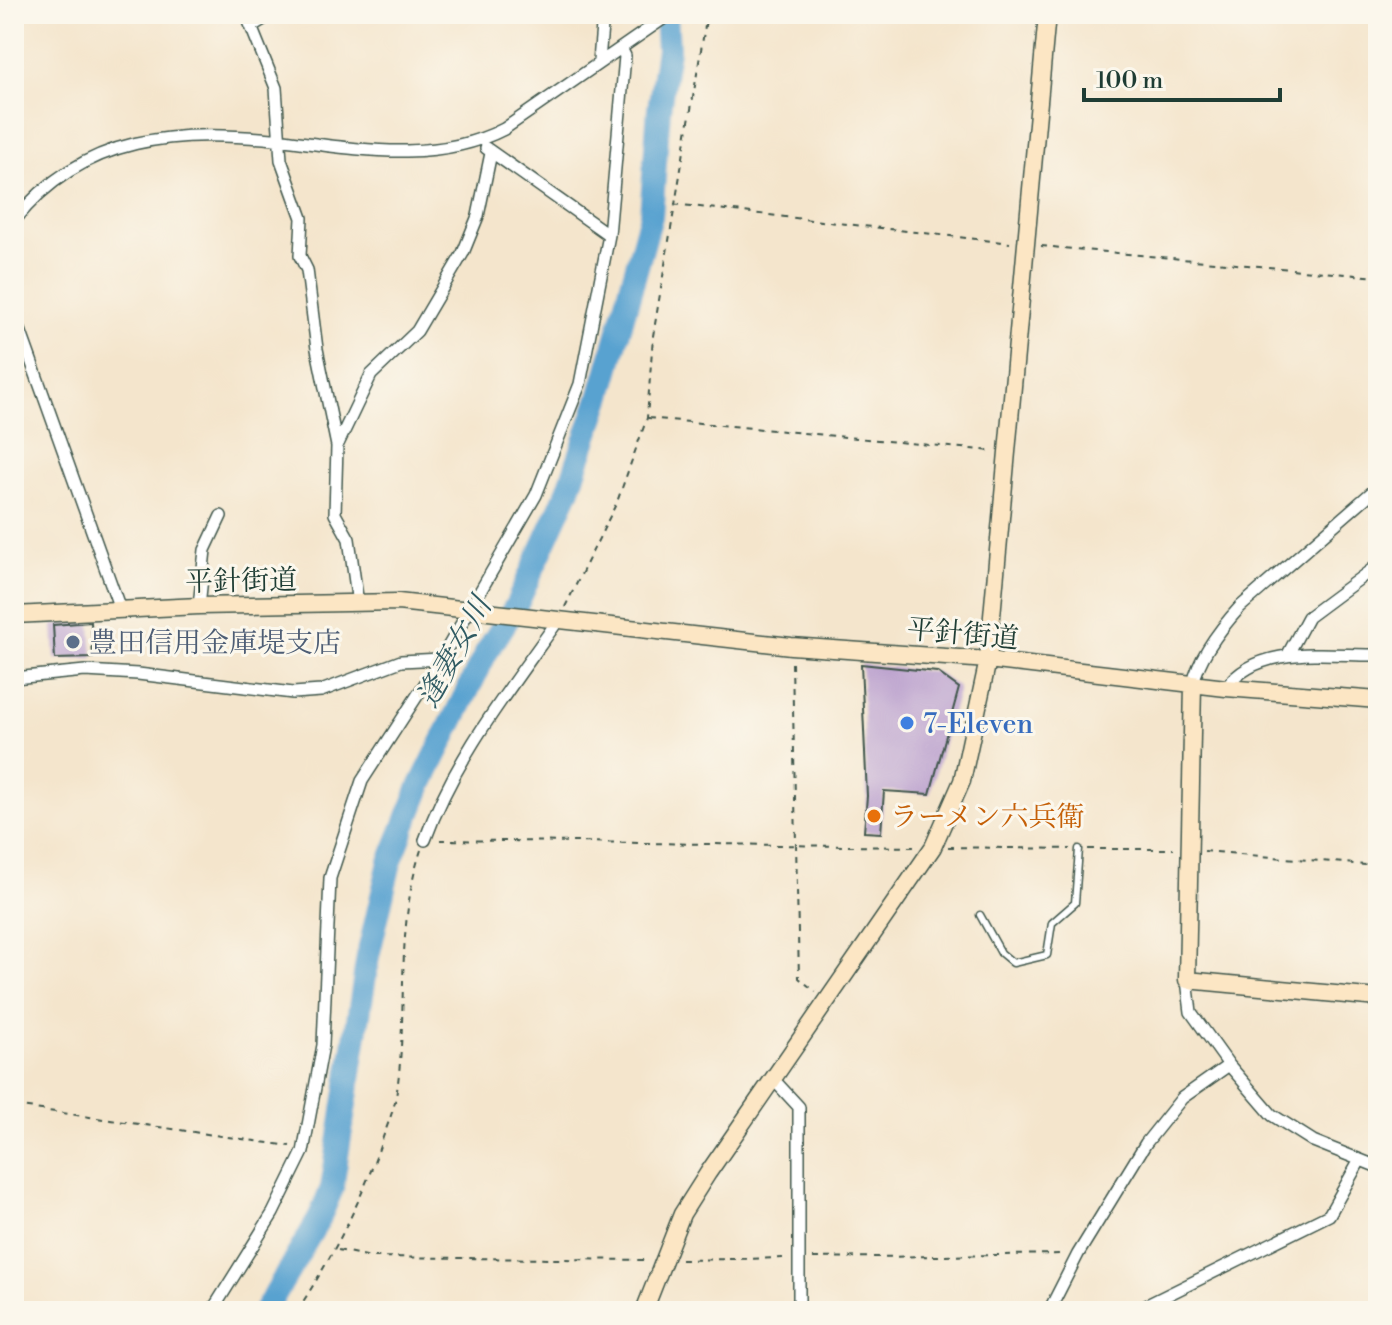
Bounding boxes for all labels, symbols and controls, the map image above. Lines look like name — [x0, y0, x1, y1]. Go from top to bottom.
scale bar — [1084, 52, 1280, 102]
text: 100 m — [1096, 66, 1163, 96]
street label: 平針街道 — [185, 563, 297, 600]
water label: 逢妻女川 — [409, 588, 502, 714]
street label: 平針街道 — [906, 612, 1020, 657]
place label: 豊田信用金庫堤支店 — [89, 626, 341, 661]
marker: 豊田信用金庫堤支店 — [64, 633, 82, 651]
place label: 7-Eleven — [923, 707, 1034, 742]
marker: 7-Eleven — [898, 714, 916, 732]
place label: ラーメン六兵衛 — [890, 800, 1085, 835]
marker: ラーメン六兵衛 — [865, 807, 883, 825]

